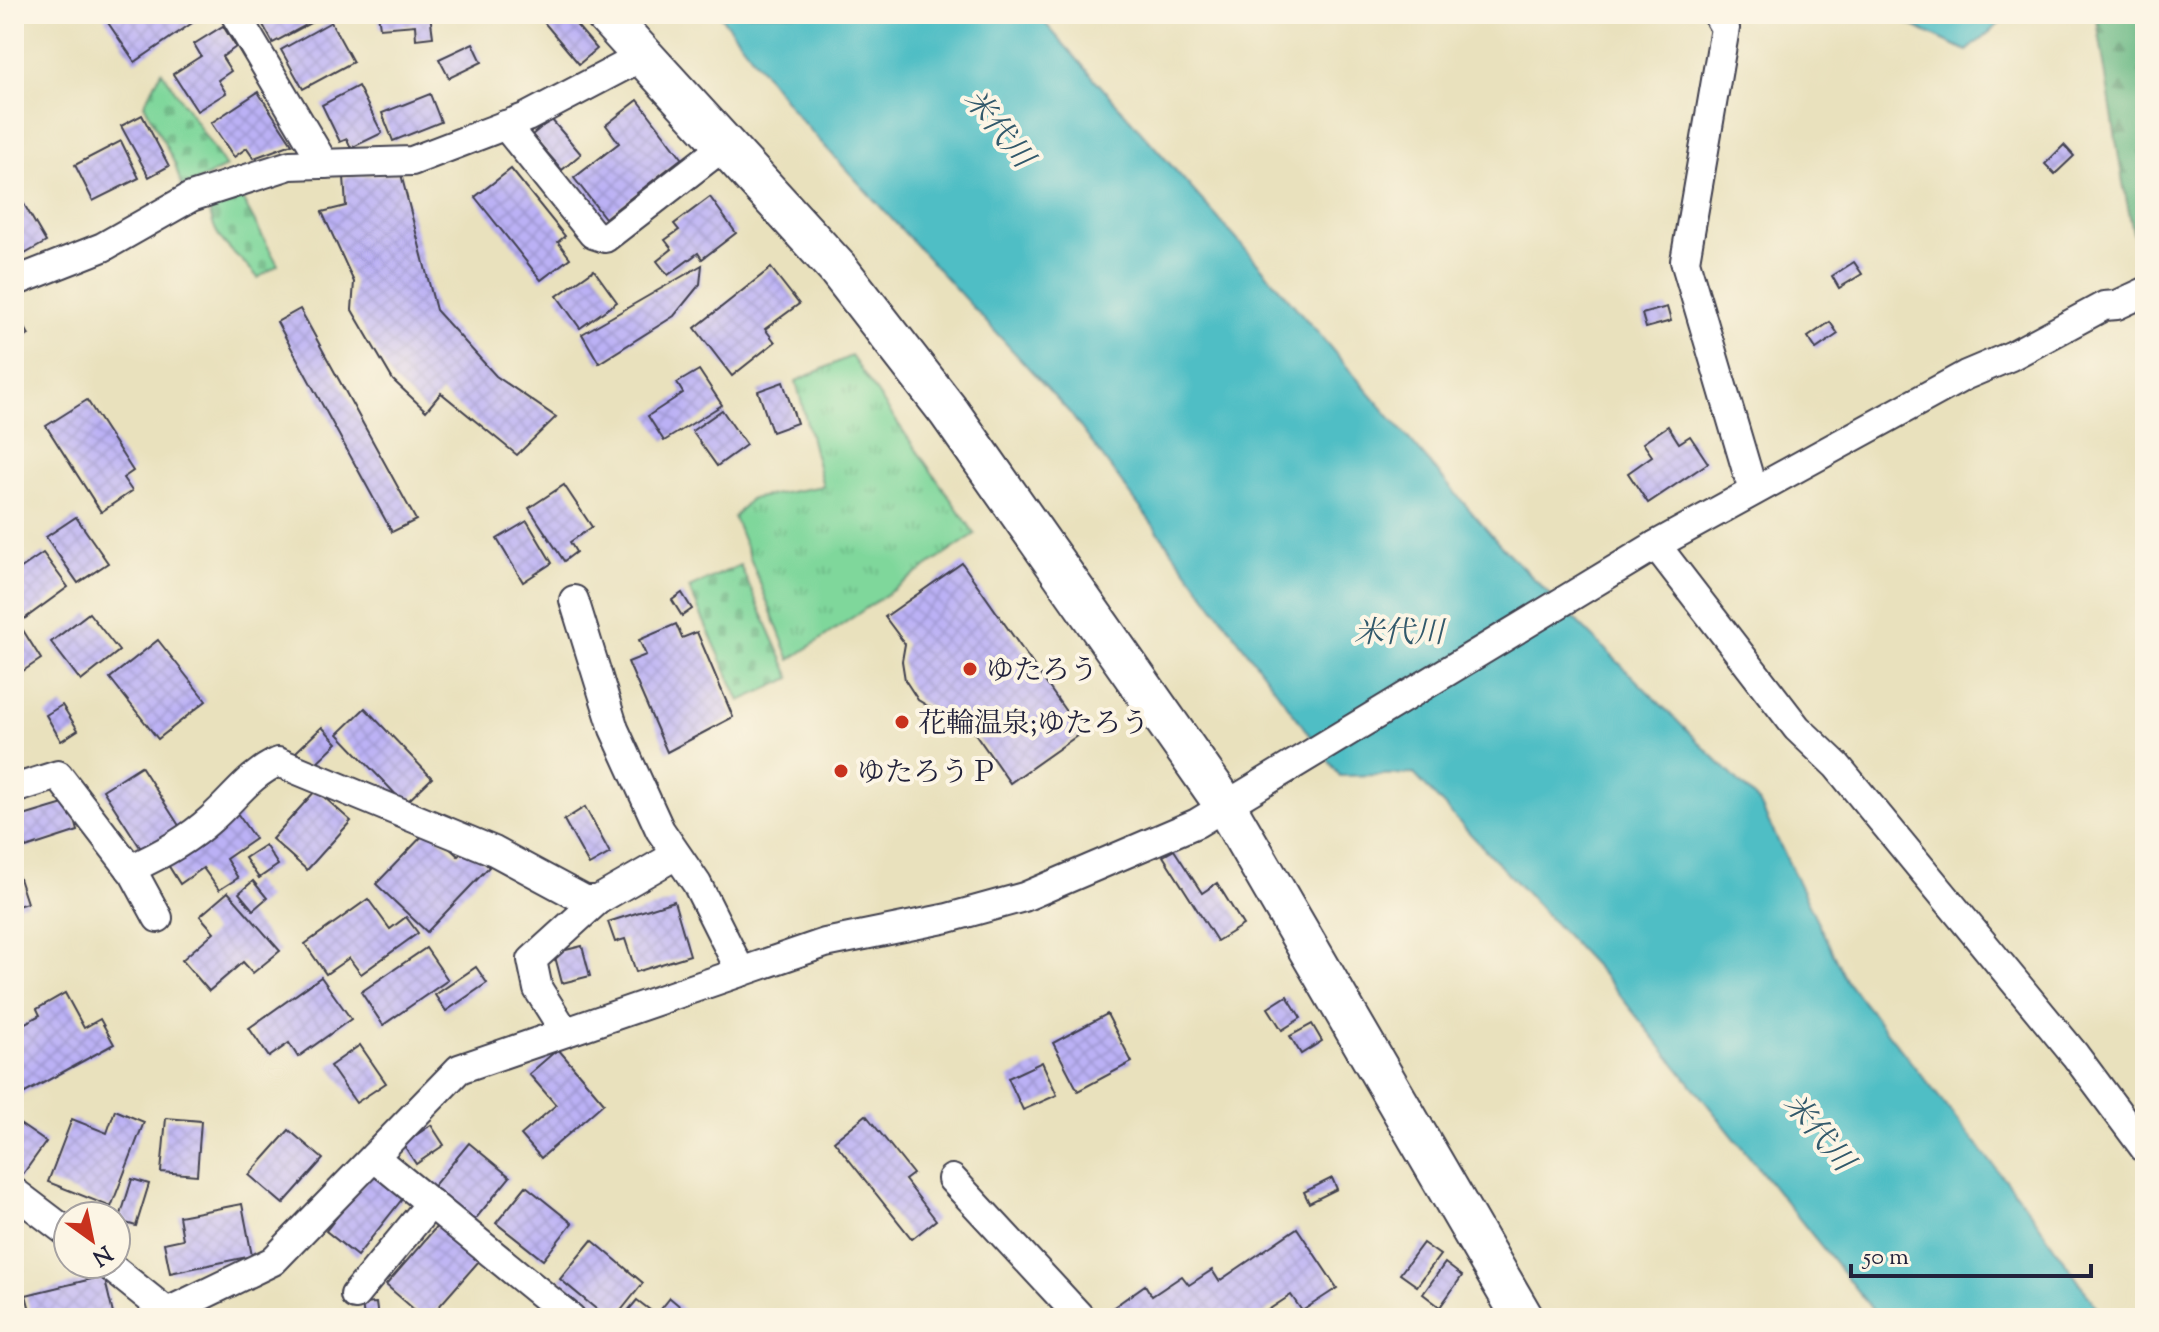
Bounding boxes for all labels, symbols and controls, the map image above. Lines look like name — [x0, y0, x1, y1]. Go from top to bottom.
water label: 米代川 — [952, 81, 1044, 180]
water label: 米代川 — [1354, 613, 1447, 656]
place label: ゆたろう — [986, 652, 1098, 692]
marker: ゆたろう — [961, 660, 979, 678]
place label: 花輪温泉;ゆたろう — [918, 705, 1149, 745]
marker: 花輪温泉;ゆたろう — [893, 713, 911, 731]
place label: ゆたろうＰ — [857, 754, 997, 794]
marker: ゆたろうＰ — [832, 762, 850, 780]
water label: 米代川 — [1772, 1085, 1864, 1184]
north arrow — [52, 1200, 132, 1280]
scale bar — [1851, 1228, 2091, 1278]
text: N — [85, 1236, 117, 1273]
text: 50 m — [1861, 1241, 1909, 1275]

